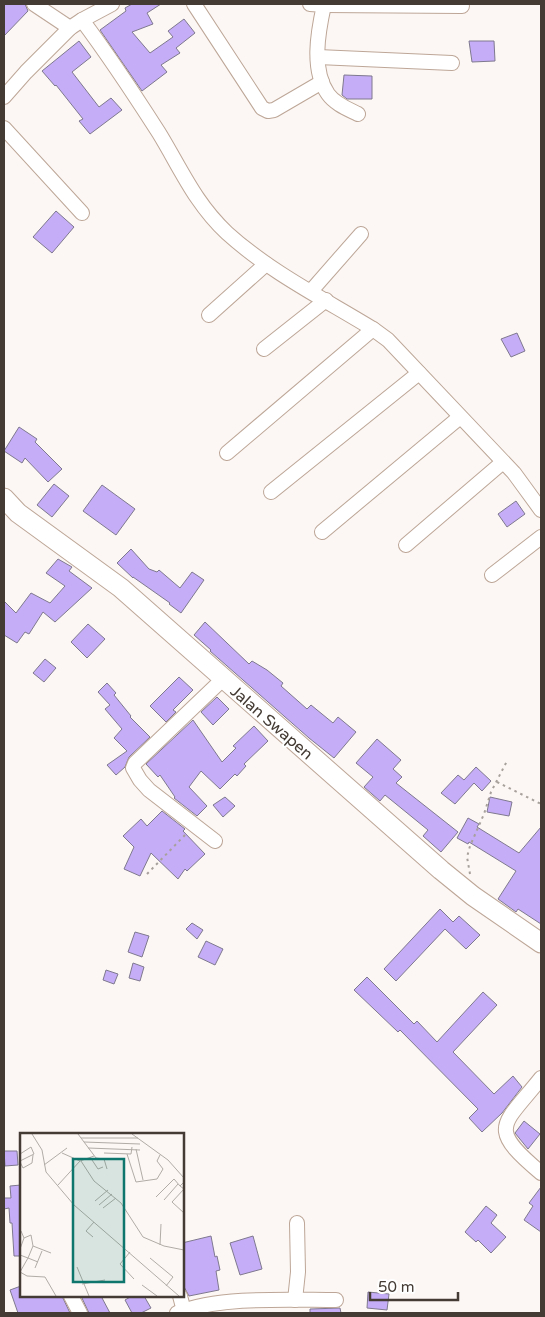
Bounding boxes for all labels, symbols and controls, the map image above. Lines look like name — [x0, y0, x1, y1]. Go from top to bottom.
street label: Jalan Swapen — [226, 681, 317, 764]
inset map — [20, 1133, 184, 1297]
scale bar — [370, 1270, 458, 1302]
text: 50 m — [378, 1278, 415, 1296]

